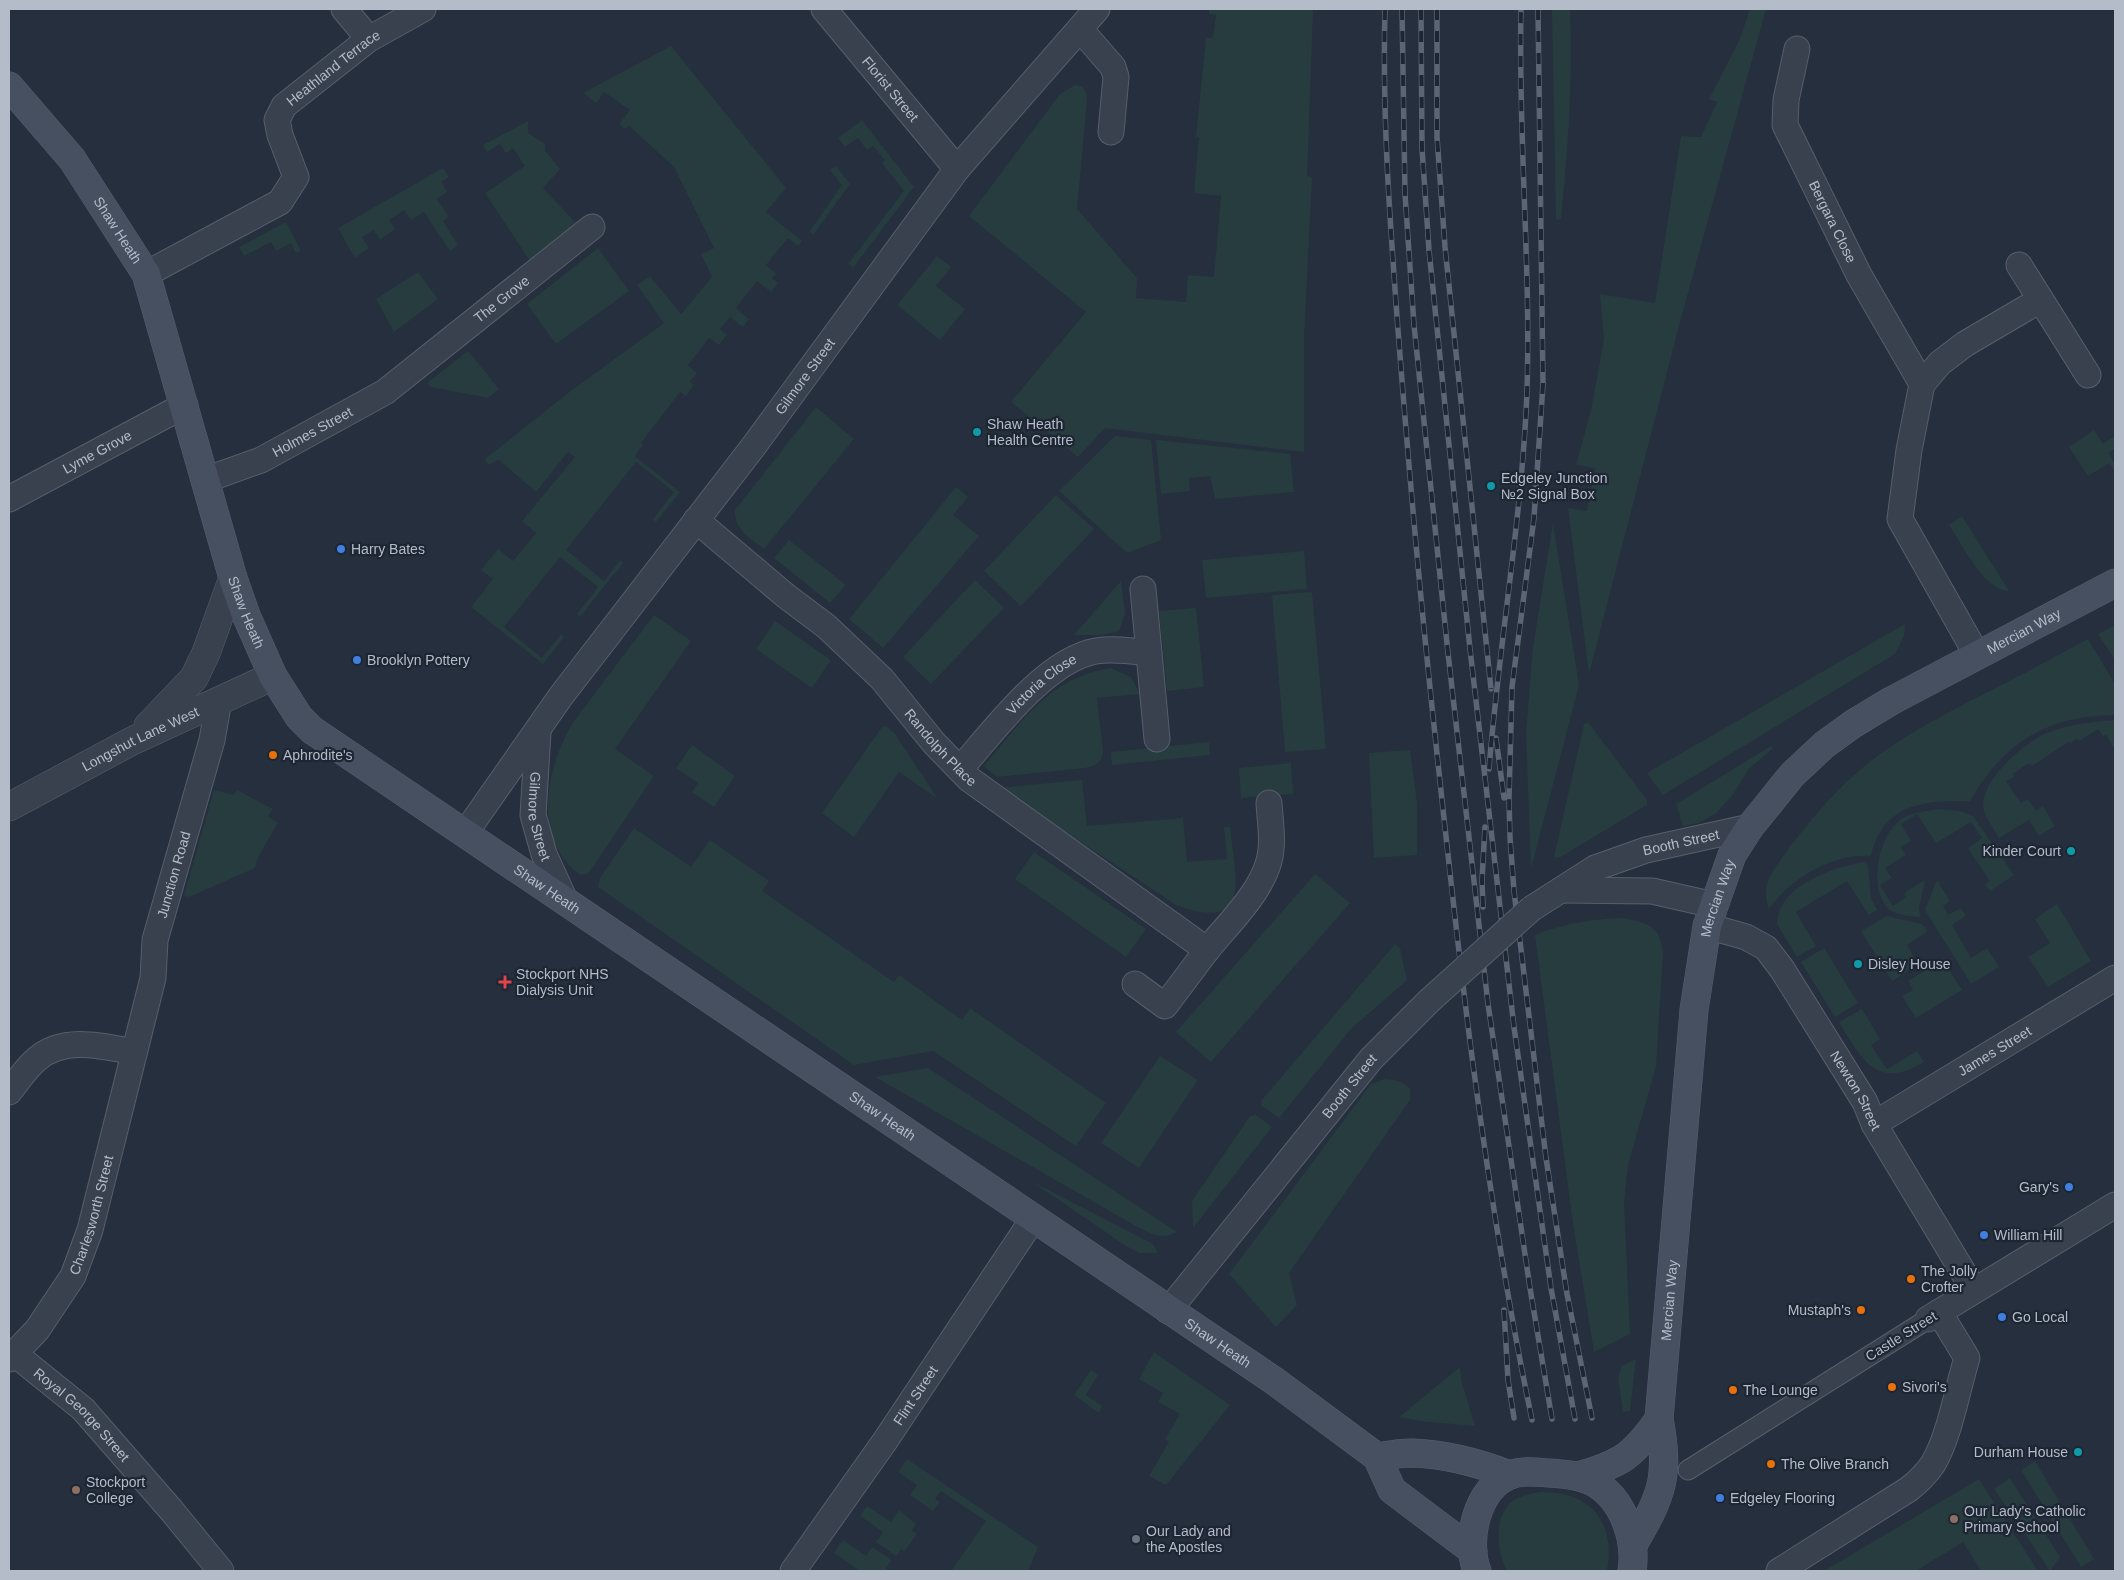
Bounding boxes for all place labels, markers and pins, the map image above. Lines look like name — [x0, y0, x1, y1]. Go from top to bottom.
place label: Shaw Heath Health Centre — [987, 416, 1074, 448]
marker: Shaw Heath Health Centre — [971, 426, 983, 438]
place label: Edgeley Junction №2 Signal Box — [1501, 470, 1608, 502]
marker: Edgeley Junction №2 Signal Box — [1485, 480, 1497, 492]
place label: Harry Bates — [351, 541, 425, 557]
marker: Harry Bates — [335, 543, 347, 555]
place label: Brooklyn Pottery — [367, 652, 470, 668]
marker: Brooklyn Pottery — [351, 654, 363, 666]
place label: Aphrodite's — [283, 747, 353, 763]
marker: Aphrodite's — [267, 749, 279, 761]
place label: Kinder Court — [1982, 843, 2061, 859]
marker: Kinder Court — [2065, 845, 2077, 857]
place label: Disley House — [1868, 956, 1951, 972]
marker: Disley House — [1852, 958, 1864, 970]
place label: Stockport NHS Dialysis Unit — [516, 966, 609, 998]
marker: Stockport NHS Dialysis Unit — [498, 975, 512, 989]
place label: Gary's — [2019, 1179, 2059, 1195]
marker: Gary's — [2063, 1181, 2075, 1193]
place label: William Hill — [1994, 1227, 2062, 1243]
marker: William Hill — [1978, 1229, 1990, 1241]
place label: The Jolly Crofter — [1921, 1263, 1977, 1295]
marker: The Jolly Crofter — [1905, 1273, 1917, 1285]
place label: Mustaph's — [1788, 1302, 1851, 1318]
marker: Mustaph's — [1855, 1304, 1867, 1316]
place label: Go Local — [2012, 1309, 2068, 1325]
marker: Go Local — [1996, 1311, 2008, 1323]
place label: Sivori's — [1902, 1379, 1947, 1395]
marker: Sivori's — [1886, 1381, 1898, 1393]
place label: The Lounge — [1743, 1382, 1818, 1398]
marker: The Lounge — [1727, 1384, 1739, 1396]
place label: Durham House — [1974, 1444, 2068, 1460]
marker: Durham House — [2072, 1446, 2084, 1458]
place label: The Olive Branch — [1781, 1456, 1889, 1472]
marker: The Olive Branch — [1765, 1458, 1777, 1470]
place label: Stockport College — [86, 1474, 145, 1506]
marker: Stockport College — [70, 1484, 82, 1496]
place label: Edgeley Flooring — [1730, 1490, 1835, 1506]
marker: Edgeley Flooring — [1714, 1492, 1726, 1504]
place label: Our Lady's Catholic Primary School — [1964, 1503, 2086, 1535]
marker: Our Lady's Catholic Primary School — [1948, 1513, 1960, 1525]
place label: Our Lady and the Apostles — [1146, 1523, 1231, 1555]
marker: Our Lady and the Apostles — [1130, 1533, 1142, 1545]

